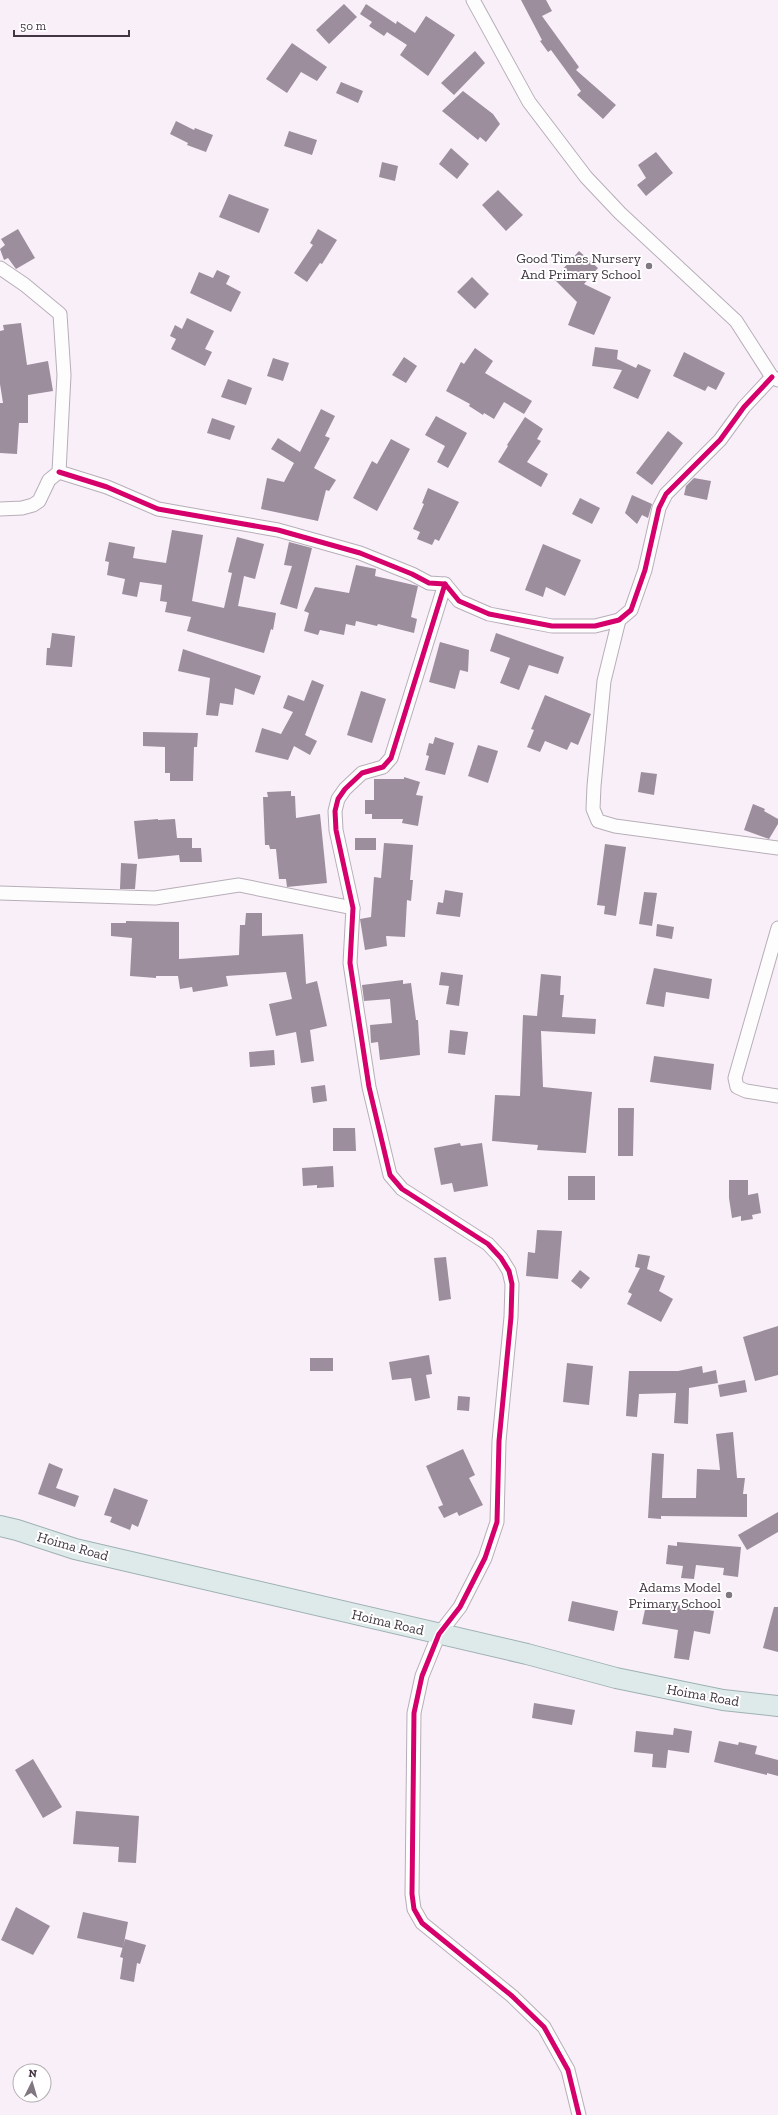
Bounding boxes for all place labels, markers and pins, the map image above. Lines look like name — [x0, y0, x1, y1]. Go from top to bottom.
place label: Good Times Nursery And Primary School — [516, 250, 642, 283]
marker: Good Times Nursery And Primary School — [644, 261, 654, 271]
place label: Adams Model Primary School — [629, 1579, 721, 1612]
marker: Adams Model Primary School — [724, 1590, 734, 1600]

